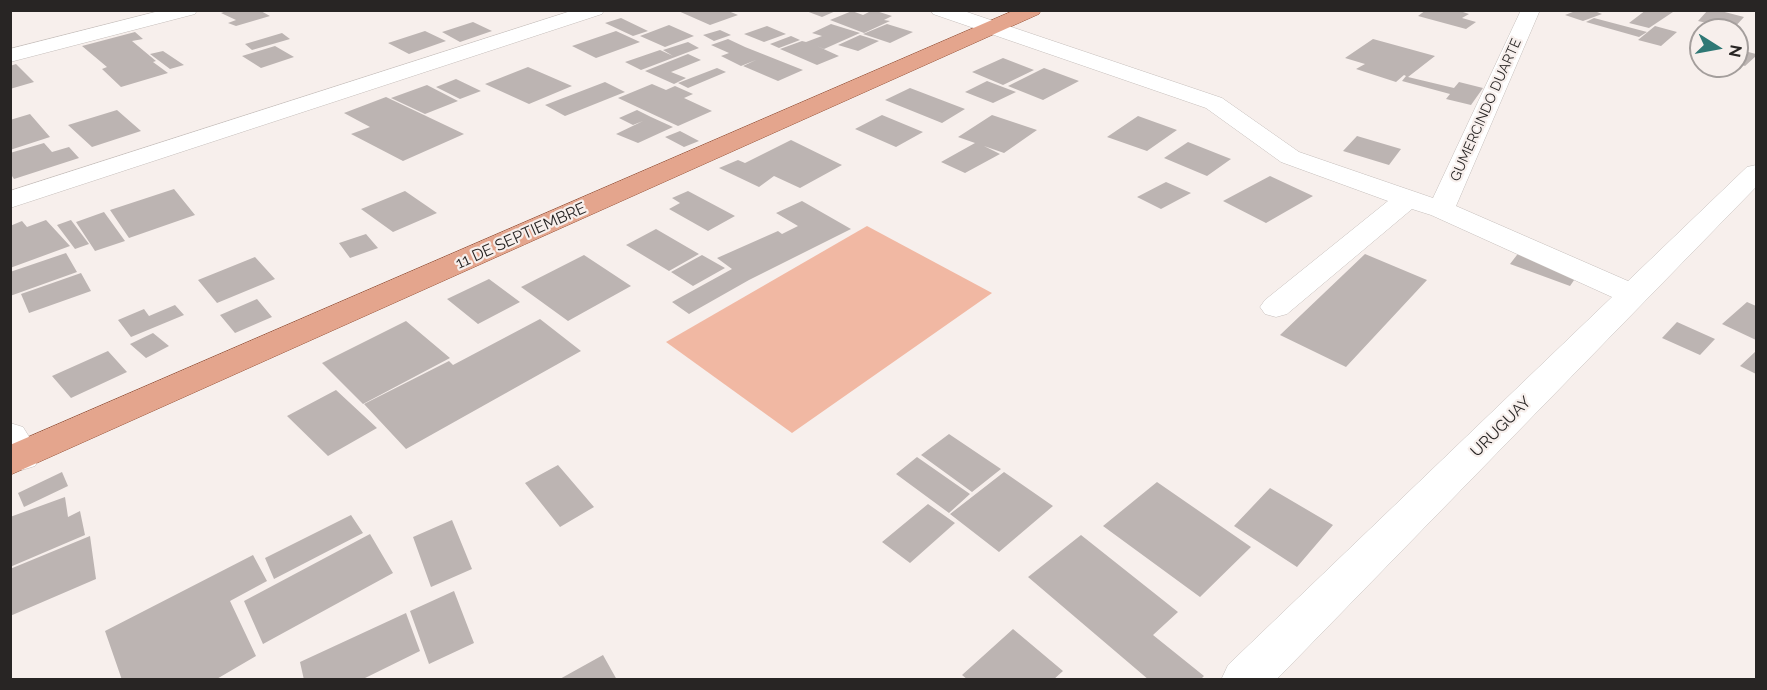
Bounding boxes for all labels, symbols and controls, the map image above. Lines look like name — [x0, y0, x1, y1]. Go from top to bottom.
north arrow — [1689, 18, 1749, 78]
street label: GUMERCINDO DUARTE — [1447, 36, 1525, 184]
text: N — [1725, 43, 1746, 59]
street label: 11 DE SEPTIEMBRE — [453, 199, 589, 273]
street label: URUGUAY — [1467, 393, 1535, 461]

